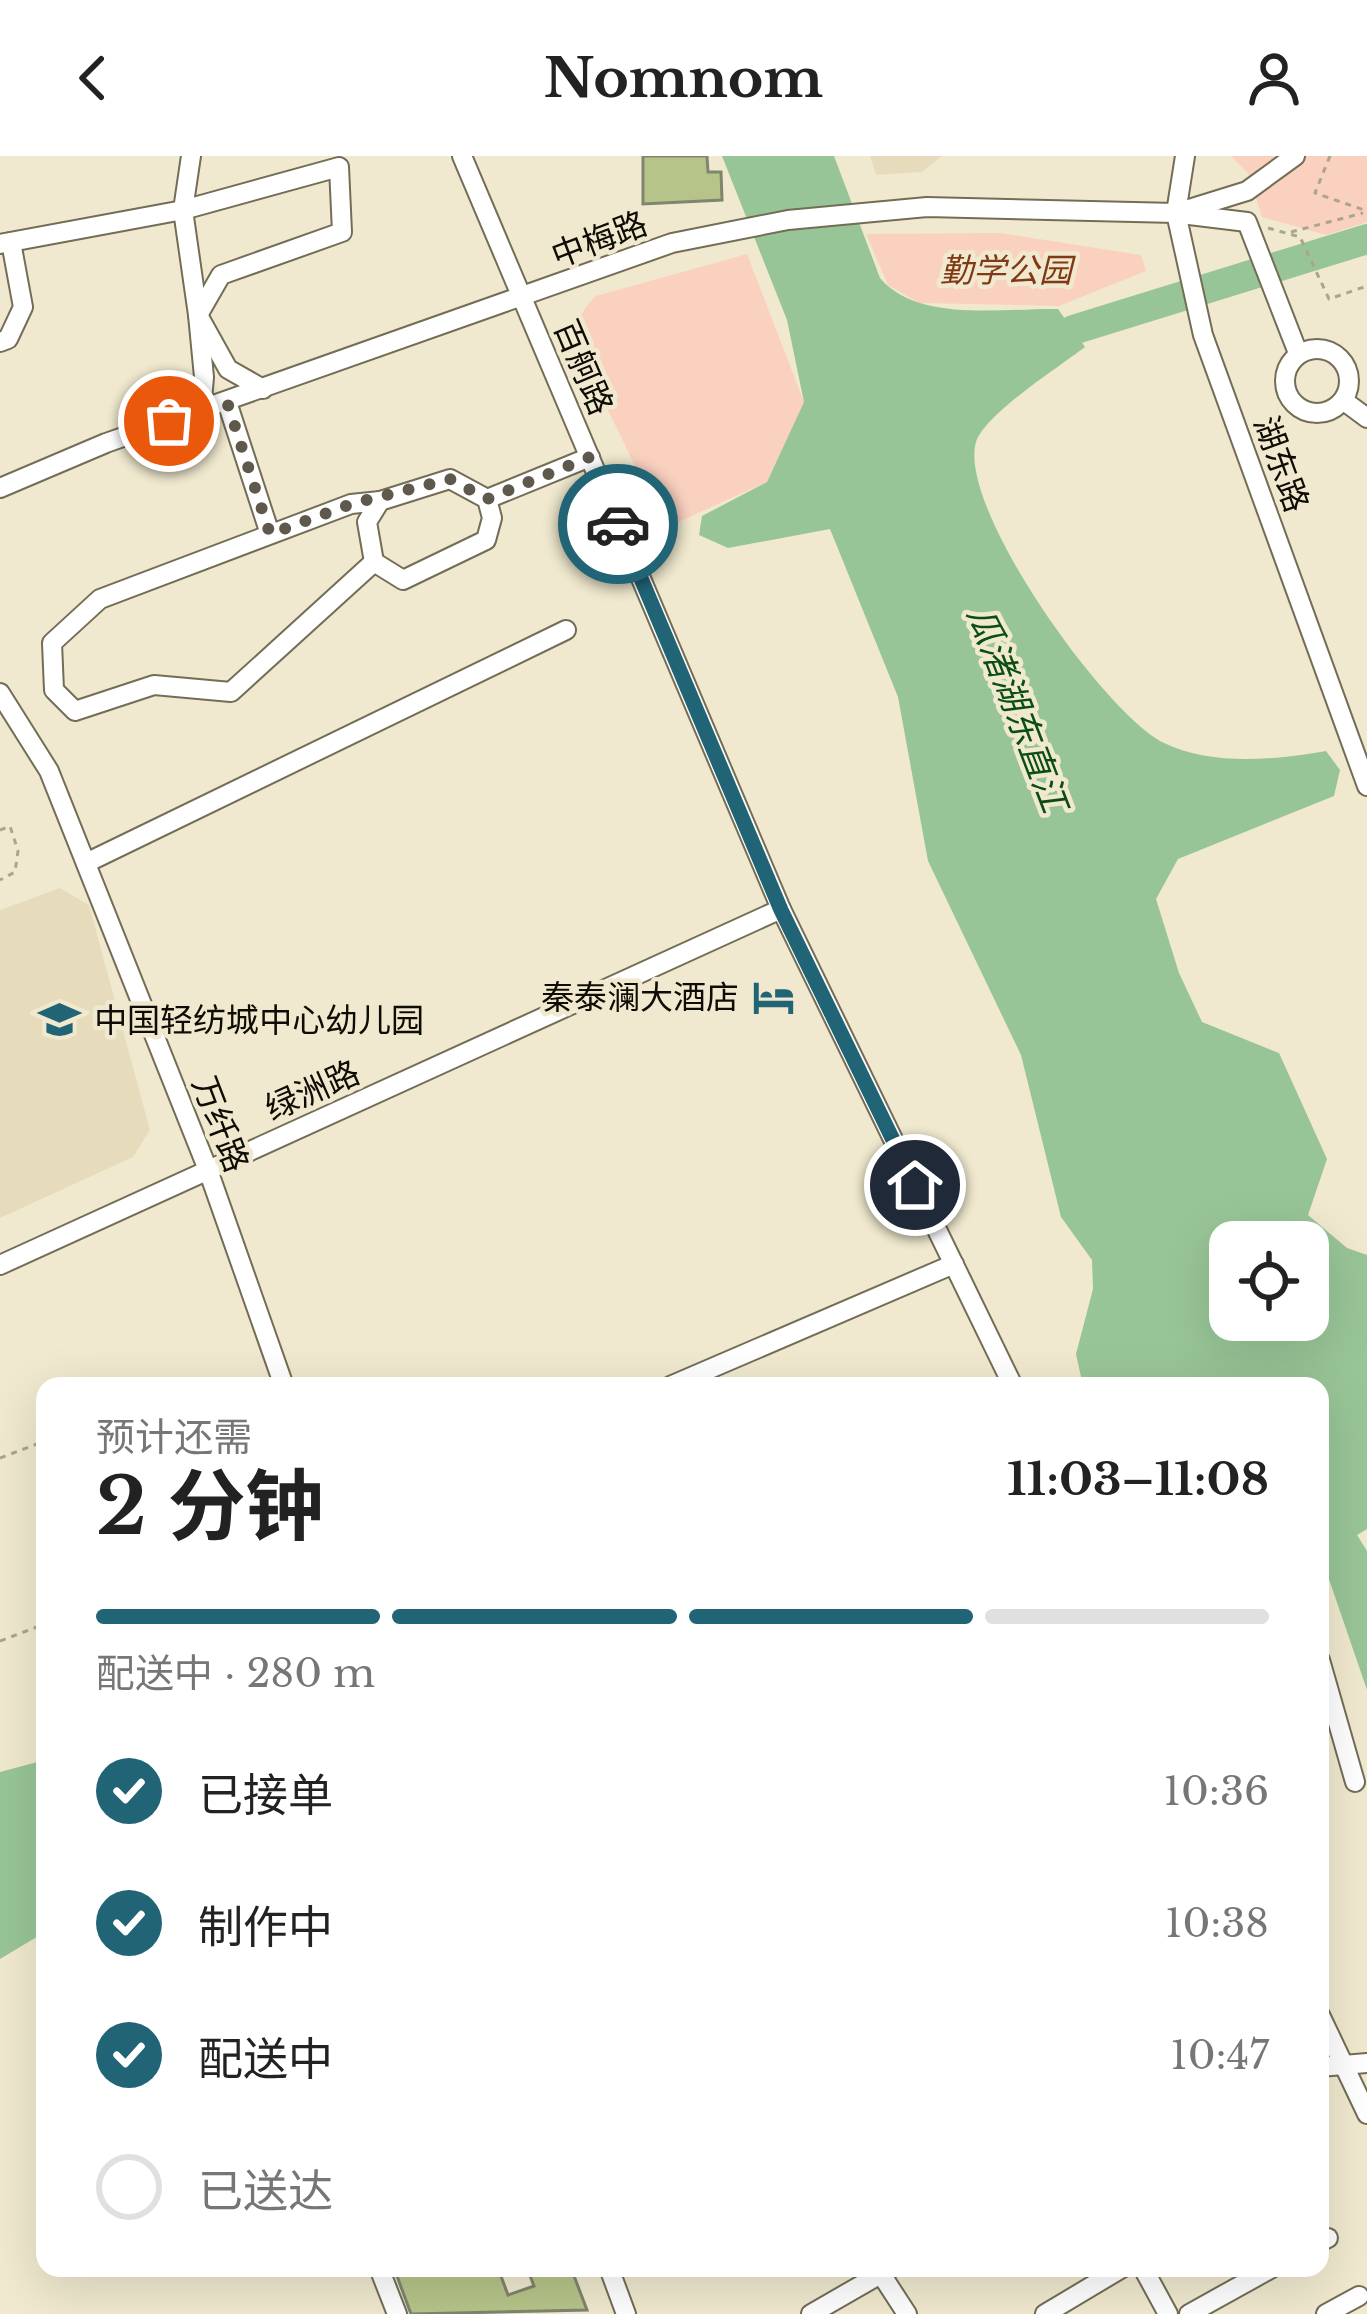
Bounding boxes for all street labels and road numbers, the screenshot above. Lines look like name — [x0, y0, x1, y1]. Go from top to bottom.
street label: 中梅路 — [546, 203, 653, 276]
street label: 百舸路 — [545, 314, 622, 421]
street label: 湖东路 — [1245, 411, 1318, 518]
street label: 绿洲路 — [259, 1052, 366, 1129]
street label: 万纤路 — [184, 1071, 257, 1178]

